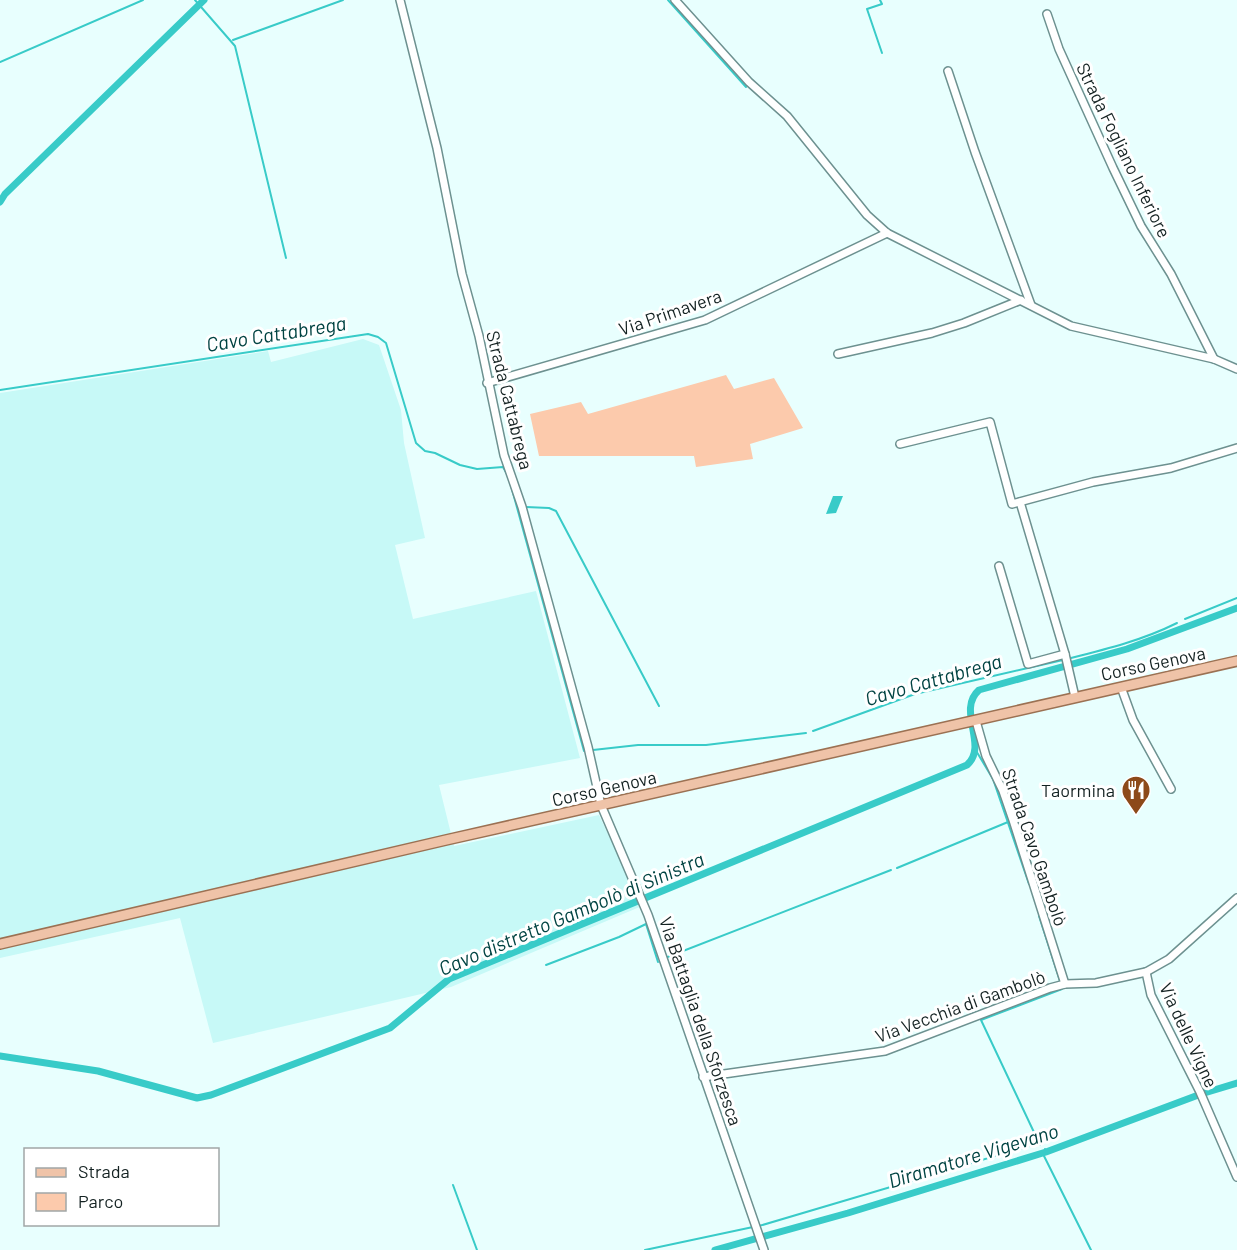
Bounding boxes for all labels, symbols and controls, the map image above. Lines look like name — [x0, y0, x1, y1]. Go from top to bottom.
street label: Strada Fogliano Inferiore — [1072, 59, 1176, 241]
street label: Via Primavera — [616, 284, 724, 340]
water label: Cavo Cattabrega — [204, 310, 348, 356]
street label: Strada Cattabrega — [482, 328, 538, 472]
street label: Corso Genova — [1099, 641, 1207, 685]
water label: Cavo Cattabrega — [862, 648, 1004, 710]
street label: Corso Genova — [550, 765, 658, 811]
street label: Strada Cavo Gambolò — [998, 765, 1072, 929]
restaurant icon: Taormina — [1120, 774, 1152, 816]
place label: Taormina — [1041, 779, 1115, 801]
water label: Cavo distretto Gambolò di Sinistra — [435, 846, 707, 980]
street label: Via Battaglia della Sforzesca — [655, 914, 747, 1128]
street label: Via Vecchia di Gambolò — [872, 965, 1048, 1047]
street label: Via delle Vigne — [1155, 979, 1223, 1091]
water label: Diramatore Vigevano — [885, 1118, 1061, 1192]
legend — [24, 1148, 219, 1226]
text: Strada — [78, 1160, 130, 1182]
text: Parco — [78, 1190, 123, 1212]

